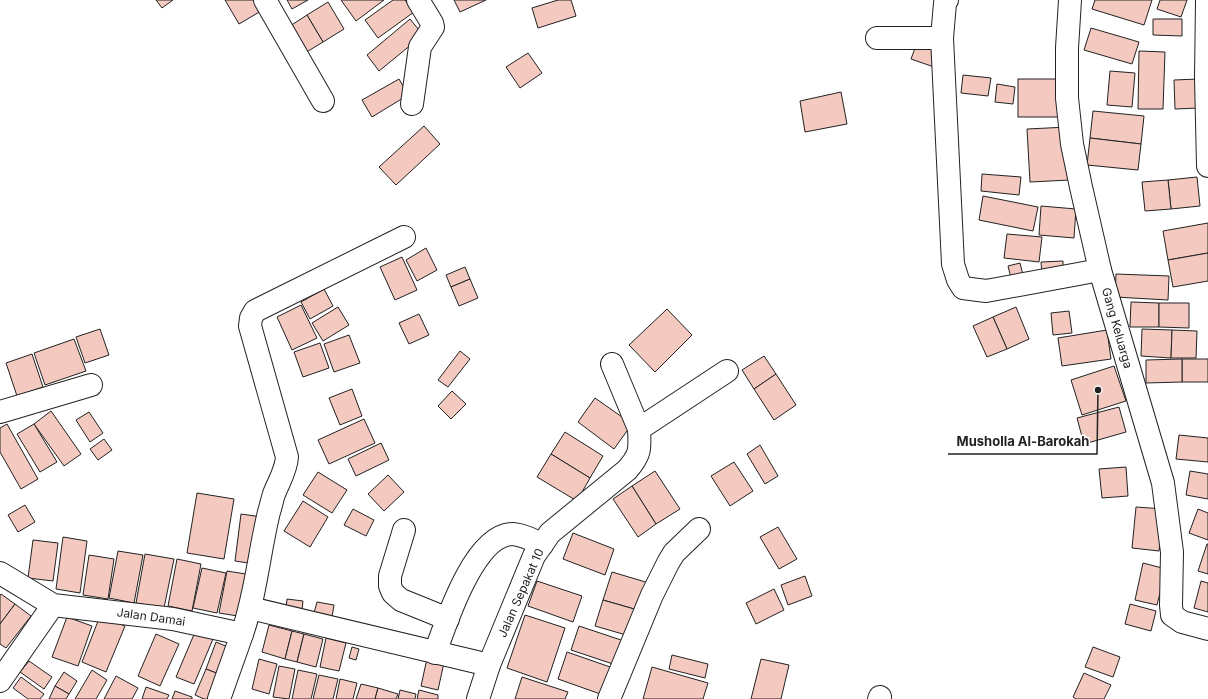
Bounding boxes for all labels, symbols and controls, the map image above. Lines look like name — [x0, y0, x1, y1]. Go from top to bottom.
street label: Gang Keluarga — [1099, 286, 1136, 370]
callout: Musholla Al-Barokah — [948, 429, 1097, 454]
text: Musholla Al-Barokah — [957, 433, 1089, 449]
street label: Jalan Sepakat 10 — [494, 546, 547, 640]
street label: Jalan Damai — [116, 604, 186, 629]

